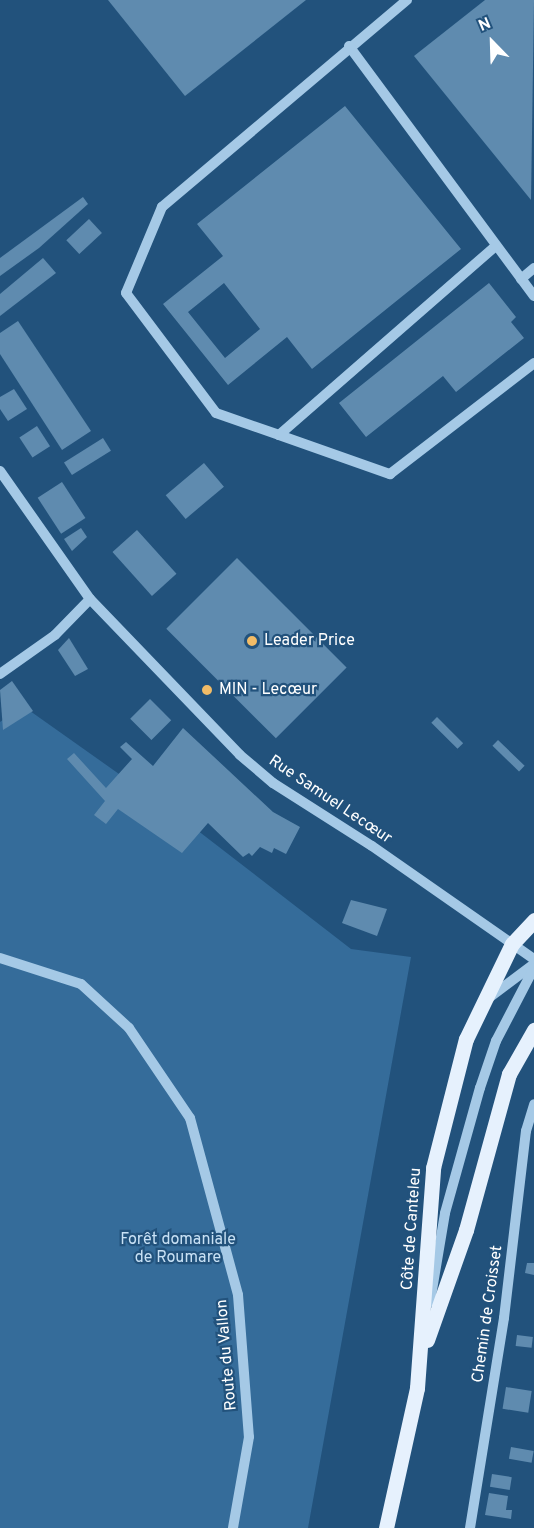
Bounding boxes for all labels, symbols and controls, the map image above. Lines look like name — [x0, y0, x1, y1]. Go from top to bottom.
north arrow — [462, 12, 522, 72]
text: N — [476, 14, 494, 37]
place label: Leader Price — [264, 631, 355, 651]
marker: Leader Price — [245, 634, 259, 648]
place label: MIN - Lecœur — [219, 680, 317, 700]
marker: MIN - Lecœur — [200, 683, 214, 697]
street label: Rue Samuel Lecœur — [265, 752, 395, 848]
street label: Côte de Canteleu — [398, 1167, 426, 1291]
park label: Forêt domaniale de Roumare — [120, 1230, 236, 1268]
street label: Chemin de Croisset — [469, 1244, 507, 1384]
street label: Route du Vallon — [213, 1298, 241, 1412]

